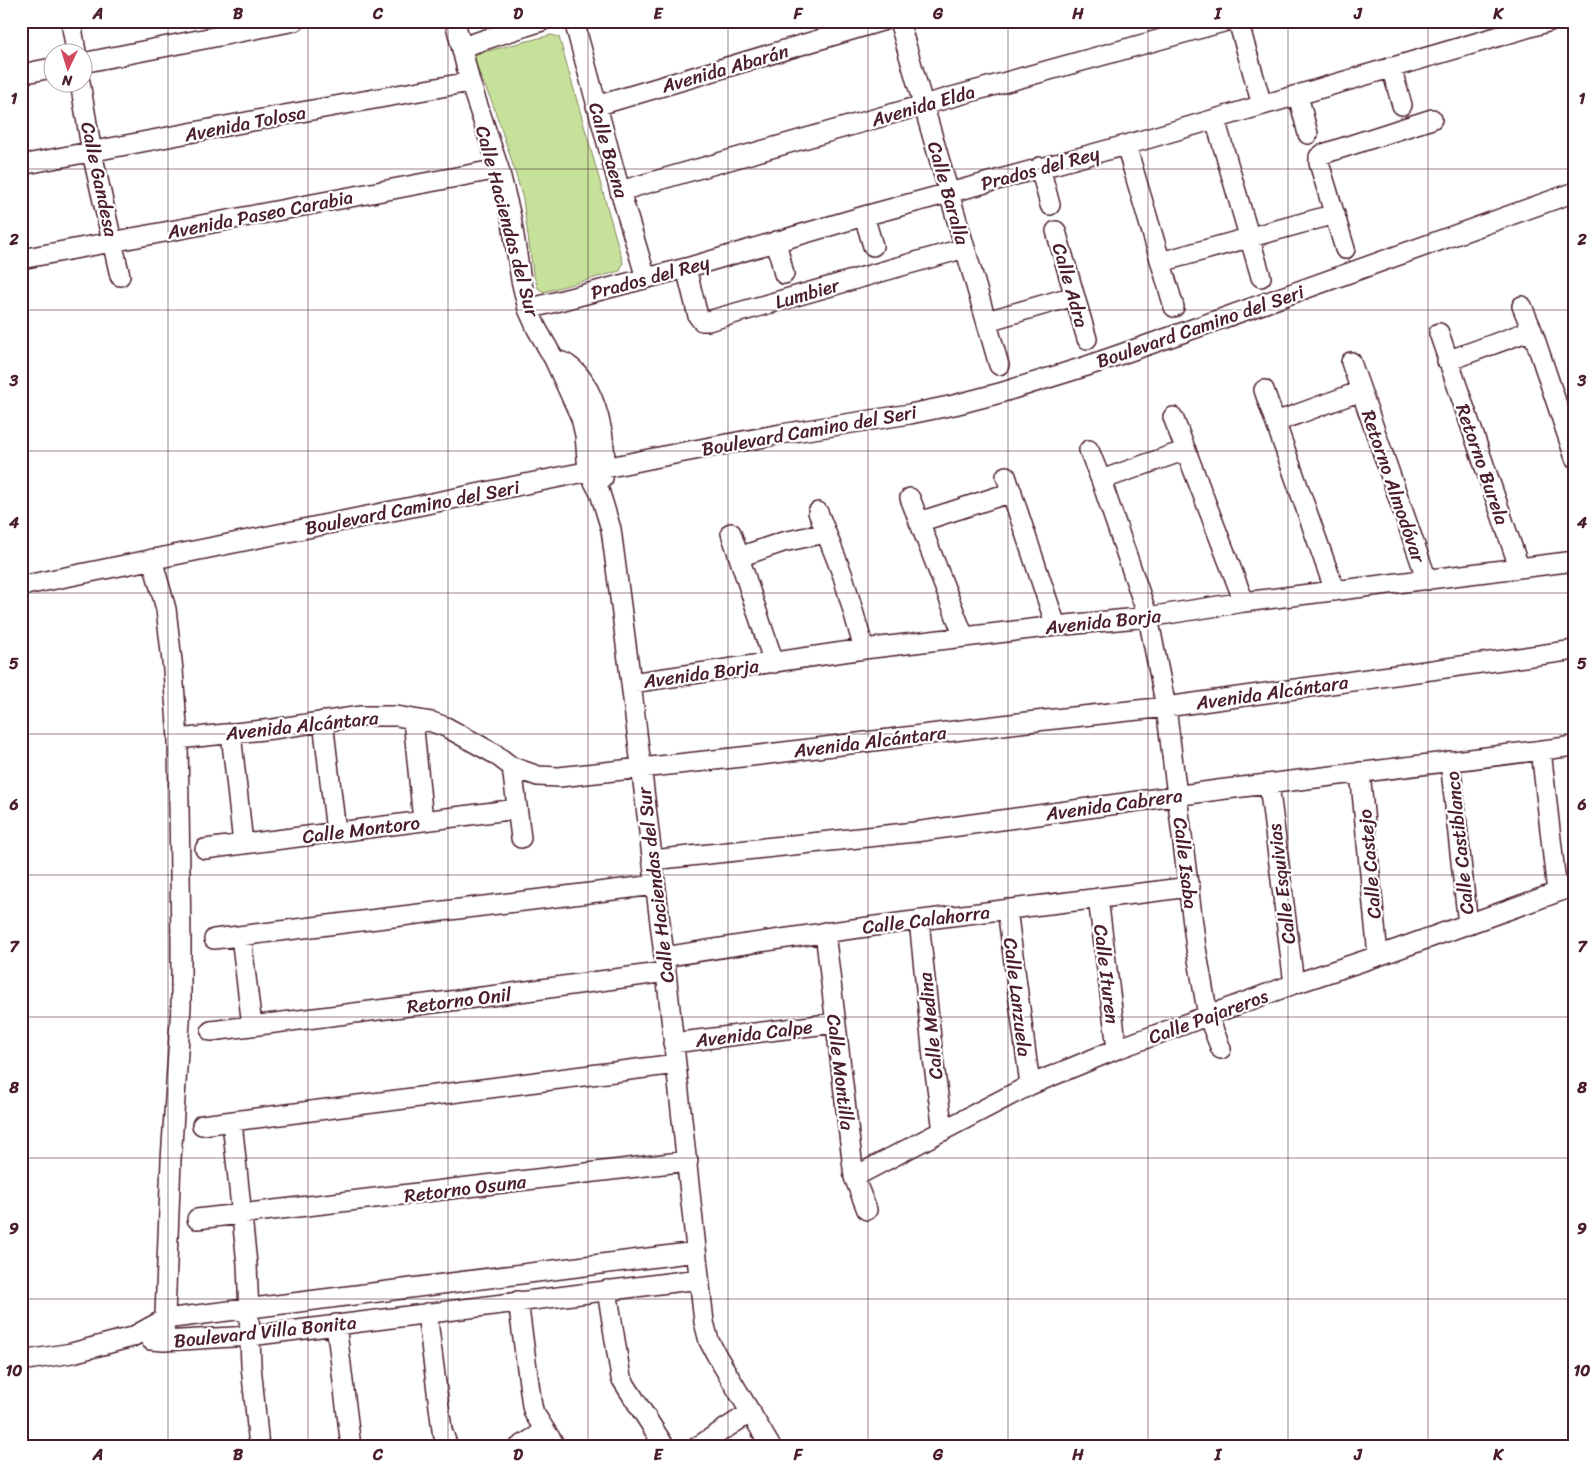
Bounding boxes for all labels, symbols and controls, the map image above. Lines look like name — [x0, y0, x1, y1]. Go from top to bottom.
text: A — [92, 0, 103, 28]
text: B — [233, 0, 244, 28]
text: C — [372, 0, 384, 28]
text: D — [513, 0, 523, 28]
text: E — [654, 0, 664, 28]
text: F — [793, 0, 804, 28]
text: G — [932, 0, 944, 28]
text: H — [1071, 0, 1084, 28]
text: I — [1214, 0, 1223, 28]
text: J — [1353, 0, 1363, 28]
text: K — [1492, 0, 1504, 28]
street label: Avenida Abarán — [657, 35, 793, 103]
north arrow — [42, 42, 92, 92]
text: N — [61, 68, 74, 93]
street label: Avenida Elda — [866, 75, 979, 136]
text: 1 — [11, 84, 18, 113]
text: 1 — [1579, 84, 1586, 113]
street label: Avenida Tolosa — [181, 95, 309, 152]
street label: Calle Baena — [579, 98, 638, 202]
street label: Calle Gandesa — [71, 119, 128, 240]
street label: Calle Haciendas del Sur — [466, 122, 549, 322]
street label: Calle Baralla — [918, 137, 979, 249]
street label: Prados del Rey — [977, 137, 1103, 200]
street label: Avenida Paseo Carabia — [163, 180, 356, 249]
text: 2 — [8, 225, 19, 254]
text: 2 — [1576, 225, 1587, 254]
street label: Calle Adra — [1043, 239, 1098, 332]
street label: Prados del Rey — [587, 246, 713, 309]
street label: Lumbier — [771, 268, 845, 318]
street label: Boulevard Camino del Seri — [1092, 275, 1309, 378]
text: 3 — [9, 366, 19, 395]
text: 3 — [1577, 366, 1587, 395]
street label: Boulevard Camino del Seri — [699, 395, 920, 466]
street label: Retorno Burela — [1446, 399, 1519, 530]
street label: Retorno Almodóvar — [1352, 405, 1436, 568]
street label: Boulevard Camino del Seri — [302, 470, 523, 544]
text: 4 — [8, 508, 19, 537]
text: 4 — [1576, 508, 1587, 537]
street label: Avenida Borja — [1043, 599, 1163, 644]
text: 5 — [9, 649, 19, 678]
street label: Avenida Borja — [640, 649, 761, 698]
text: 5 — [1577, 649, 1587, 678]
street label: Avenida Alcántara — [1193, 665, 1351, 720]
street label: Avenida Alcántara — [223, 701, 381, 750]
street label: Avenida Alcántara — [791, 716, 949, 767]
street label: Calle Castiblanco — [1436, 770, 1483, 916]
street label: Avenida Cabrera — [1043, 779, 1185, 831]
street label: Calle Haciendas del Sur — [627, 784, 684, 985]
text: 6 — [8, 790, 19, 819]
text: 6 — [1576, 790, 1587, 819]
street label: Calle Montoro — [300, 806, 422, 853]
street label: Calle Castejo — [1348, 807, 1391, 920]
street label: Calle Isaba — [1164, 816, 1208, 911]
street label: Calle Esquivias — [1258, 821, 1305, 946]
street label: Calle Calahorra — [861, 895, 992, 944]
street label: Calle Ituren — [1084, 922, 1129, 1026]
text: 7 — [9, 932, 20, 961]
text: 7 — [1577, 932, 1588, 961]
street label: Calle Lanzuela — [994, 936, 1041, 1059]
street label: Calle Medina — [908, 970, 953, 1081]
street label: Retorno Onil — [405, 978, 514, 1023]
street label: Calle Pajareros — [1144, 979, 1273, 1053]
street label: Avenida Calpe — [693, 1010, 815, 1057]
street label: Calle Montilla — [817, 1012, 864, 1133]
text: 8 — [8, 1073, 19, 1102]
text: 8 — [1576, 1073, 1587, 1102]
street label: Retorno Osuna — [402, 1165, 528, 1212]
text: 9 — [9, 1214, 19, 1243]
text: 9 — [1577, 1214, 1587, 1243]
street label: Boulevard Villa Bonita — [172, 1305, 358, 1357]
text: 10 — [6, 1356, 22, 1385]
text: 10 — [1574, 1356, 1590, 1385]
text: A — [92, 1440, 103, 1468]
text: B — [233, 1440, 244, 1468]
text: C — [372, 1440, 384, 1468]
text: D — [513, 1440, 523, 1468]
text: E — [654, 1440, 664, 1468]
text: F — [793, 1440, 804, 1468]
text: G — [932, 1440, 944, 1468]
text: H — [1071, 1440, 1084, 1468]
text: I — [1214, 1440, 1223, 1468]
text: J — [1353, 1440, 1363, 1468]
text: K — [1492, 1440, 1504, 1468]

